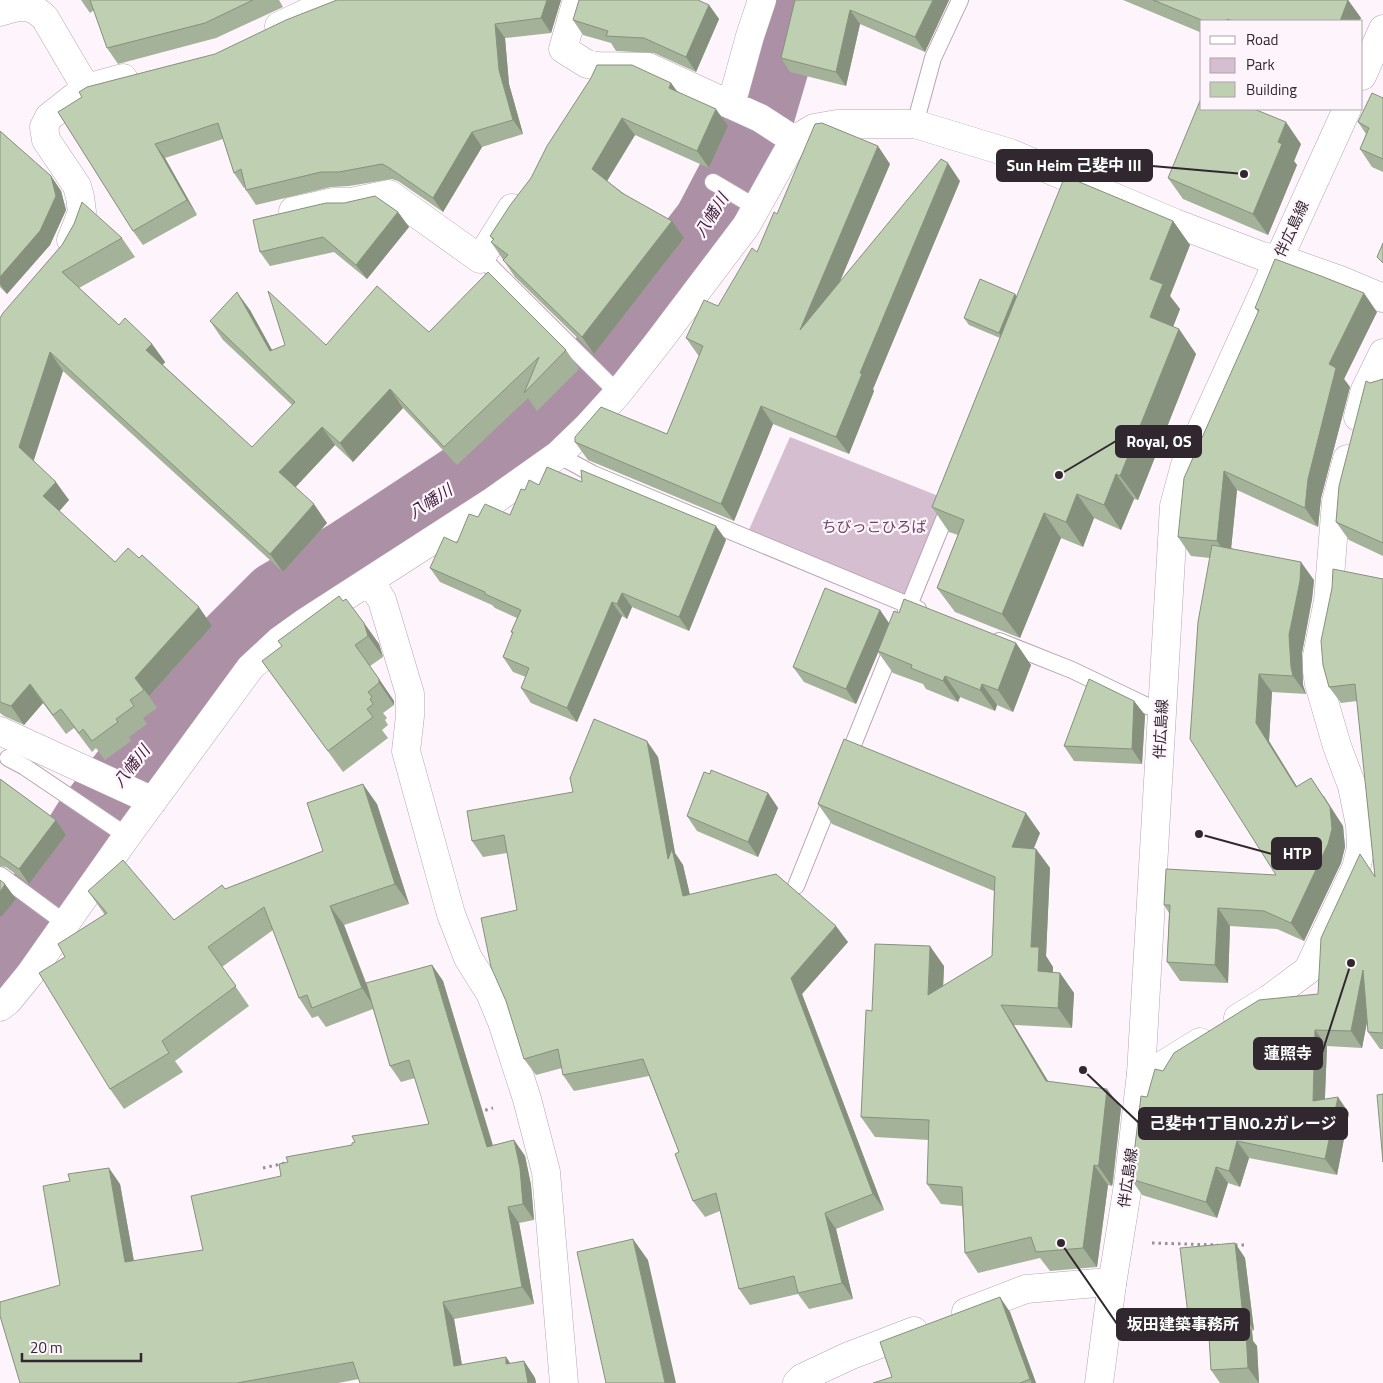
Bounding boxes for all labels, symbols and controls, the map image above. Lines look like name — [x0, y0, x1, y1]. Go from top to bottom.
legend — [1200, 20, 1363, 110]
text: Road — [1246, 28, 1278, 51]
text: Park — [1246, 53, 1275, 76]
text: Building — [1246, 78, 1297, 101]
callout: Sun Heim 己斐中 III — [997, 150, 1152, 181]
text: Sun Heim 己斐中 III — [1006, 153, 1142, 177]
water label: 八幡川 — [688, 187, 735, 242]
street label: 伴広島線 — [1268, 197, 1315, 261]
callout: Royal, OS — [1116, 426, 1201, 457]
text: Royal, OS — [1126, 429, 1192, 453]
water label: 八幡川 — [403, 477, 458, 524]
park label: ちびっこひろば — [821, 515, 927, 538]
street label: 伴広島線 — [1147, 698, 1174, 760]
water label: 八幡川 — [107, 738, 156, 792]
callout: HTP — [1272, 838, 1321, 869]
text: HTP — [1283, 841, 1312, 865]
callout: 蓮照寺 — [1254, 1038, 1322, 1069]
text: 蓮照寺 — [1264, 1041, 1312, 1065]
callout: 己斐中1丁目NO.2ガレージ — [1139, 1108, 1347, 1139]
text: 己斐中1丁目NO.2ガレージ — [1149, 1111, 1337, 1135]
street label: 伴広島線 — [1112, 1147, 1143, 1209]
callout: 坂田建築事務所 — [1117, 1309, 1249, 1340]
text: 坂田建築事務所 — [1127, 1312, 1239, 1336]
scale bar — [22, 1330, 141, 1362]
text: 20 m — [30, 1336, 63, 1359]

